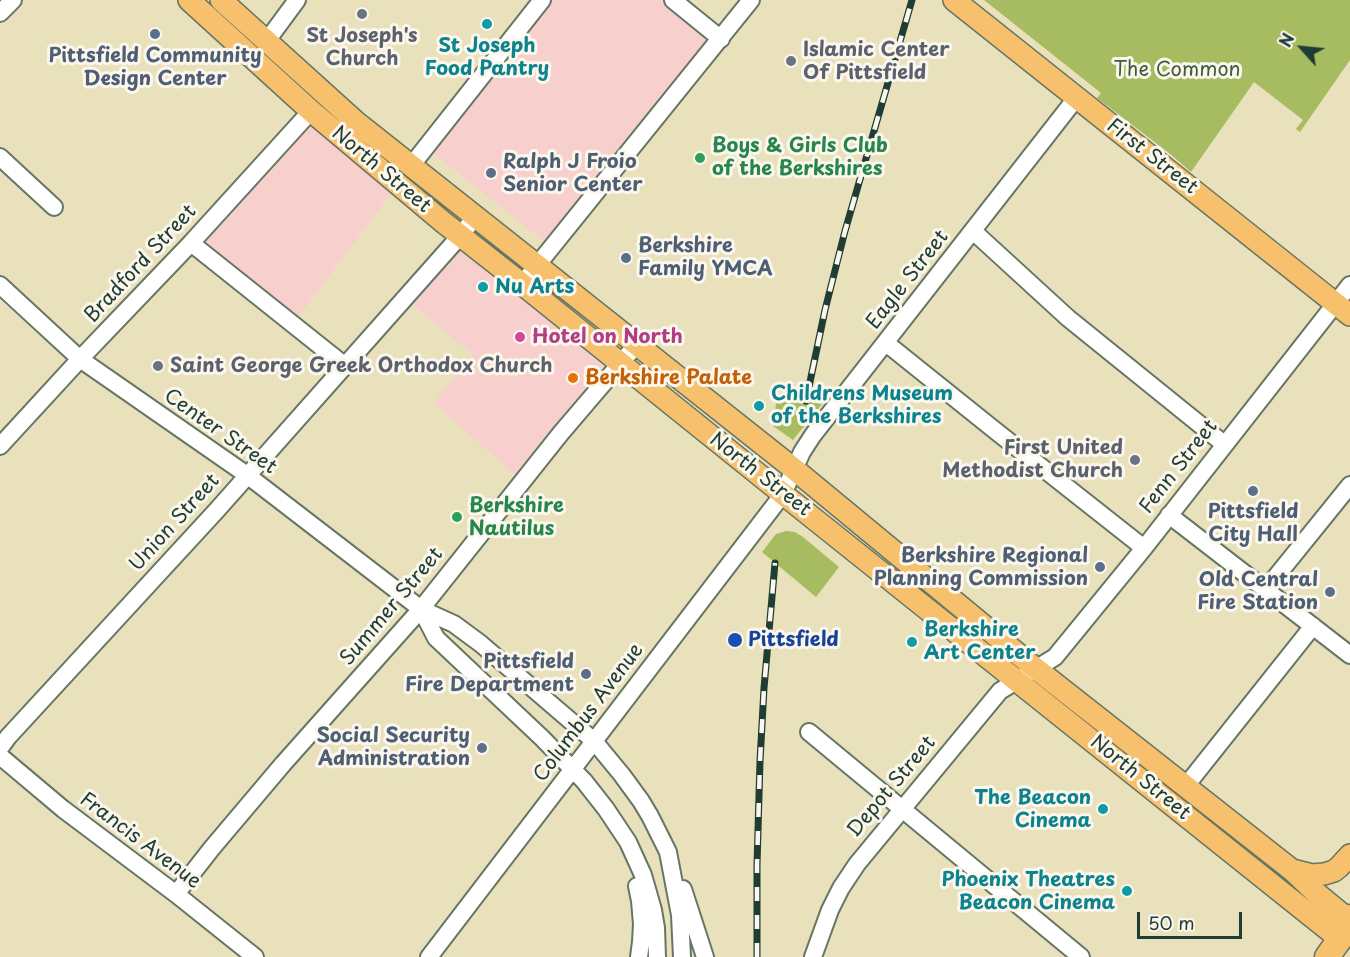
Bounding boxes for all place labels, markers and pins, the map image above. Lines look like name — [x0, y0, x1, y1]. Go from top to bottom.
marker: St Joseph's Church — [355, 7, 369, 21]
marker: St Joseph Food Pantry — [480, 17, 494, 31]
place label: St Joseph's Church — [306, 24, 418, 71]
marker: Pittsfield Community Design Center — [148, 27, 162, 41]
place label: St Joseph Food Pantry — [425, 34, 549, 81]
place label: Islamic Center Of Pittsfield — [803, 38, 950, 85]
place label: Pittsfield Community Design Center — [48, 44, 262, 91]
marker: Islamic Center Of Pittsfield — [784, 54, 798, 68]
place label: Boys & Girls Club of the Berkshires — [712, 134, 888, 181]
place label: Ralph J Froio Senior Center — [503, 150, 642, 197]
marker: Boys & Girls Club of the Berkshires — [693, 151, 707, 165]
marker: Ralph J Froio Senior Center — [484, 166, 498, 180]
place label: Berkshire Family YMCA — [638, 234, 773, 281]
marker: Berkshire Family YMCA — [619, 251, 633, 265]
place label: Nu Arts — [495, 275, 574, 299]
marker: Nu Arts — [476, 280, 490, 294]
place label: Hotel on North — [532, 325, 683, 349]
marker: Hotel on North — [513, 330, 527, 344]
place label: Saint George Greek Orthodox Church — [170, 354, 552, 378]
marker: Saint George Greek Orthodox Church — [151, 359, 165, 373]
place label: Berkshire Palate — [585, 366, 752, 390]
marker: Berkshire Palate — [566, 371, 580, 385]
place label: Childrens Museum of the Berkshires — [771, 382, 953, 429]
marker: Childrens Museum of the Berkshires — [752, 399, 766, 413]
place label: First United Methodist Church — [942, 436, 1123, 483]
marker: First United Methodist Church — [1128, 453, 1142, 467]
marker: Pittsfield City Hall — [1246, 484, 1260, 498]
place label: Berkshire Nautilus — [469, 494, 564, 541]
place label: Pittsfield City Hall — [1208, 500, 1298, 547]
marker: Berkshire Nautilus — [450, 510, 464, 524]
place label: Berkshire Regional Planning Commission — [874, 544, 1088, 591]
marker: Berkshire Regional Planning Commission — [1093, 560, 1107, 574]
place label: Old Central Fire Station — [1197, 568, 1318, 615]
marker: Old Central Fire Station — [1323, 585, 1337, 599]
place label: Berkshire Art Center — [924, 618, 1035, 665]
place label: Pittsfield — [748, 628, 839, 652]
marker: Pittsfield — [726, 631, 744, 649]
marker: Berkshire Art Center — [905, 635, 919, 649]
place label: Pittsfield Fire Department — [405, 650, 574, 697]
marker: Pittsfield Fire Department — [579, 667, 593, 681]
place label: Social Security Administration — [316, 724, 470, 771]
marker: Social Security Administration — [475, 741, 489, 755]
place label: The Beacon Cinema — [974, 786, 1091, 833]
marker: The Beacon Cinema — [1096, 802, 1110, 816]
place label: Phoenix Theatres Beacon Cinema — [942, 868, 1115, 915]
marker: Phoenix Theatres Beacon Cinema — [1120, 884, 1134, 898]

